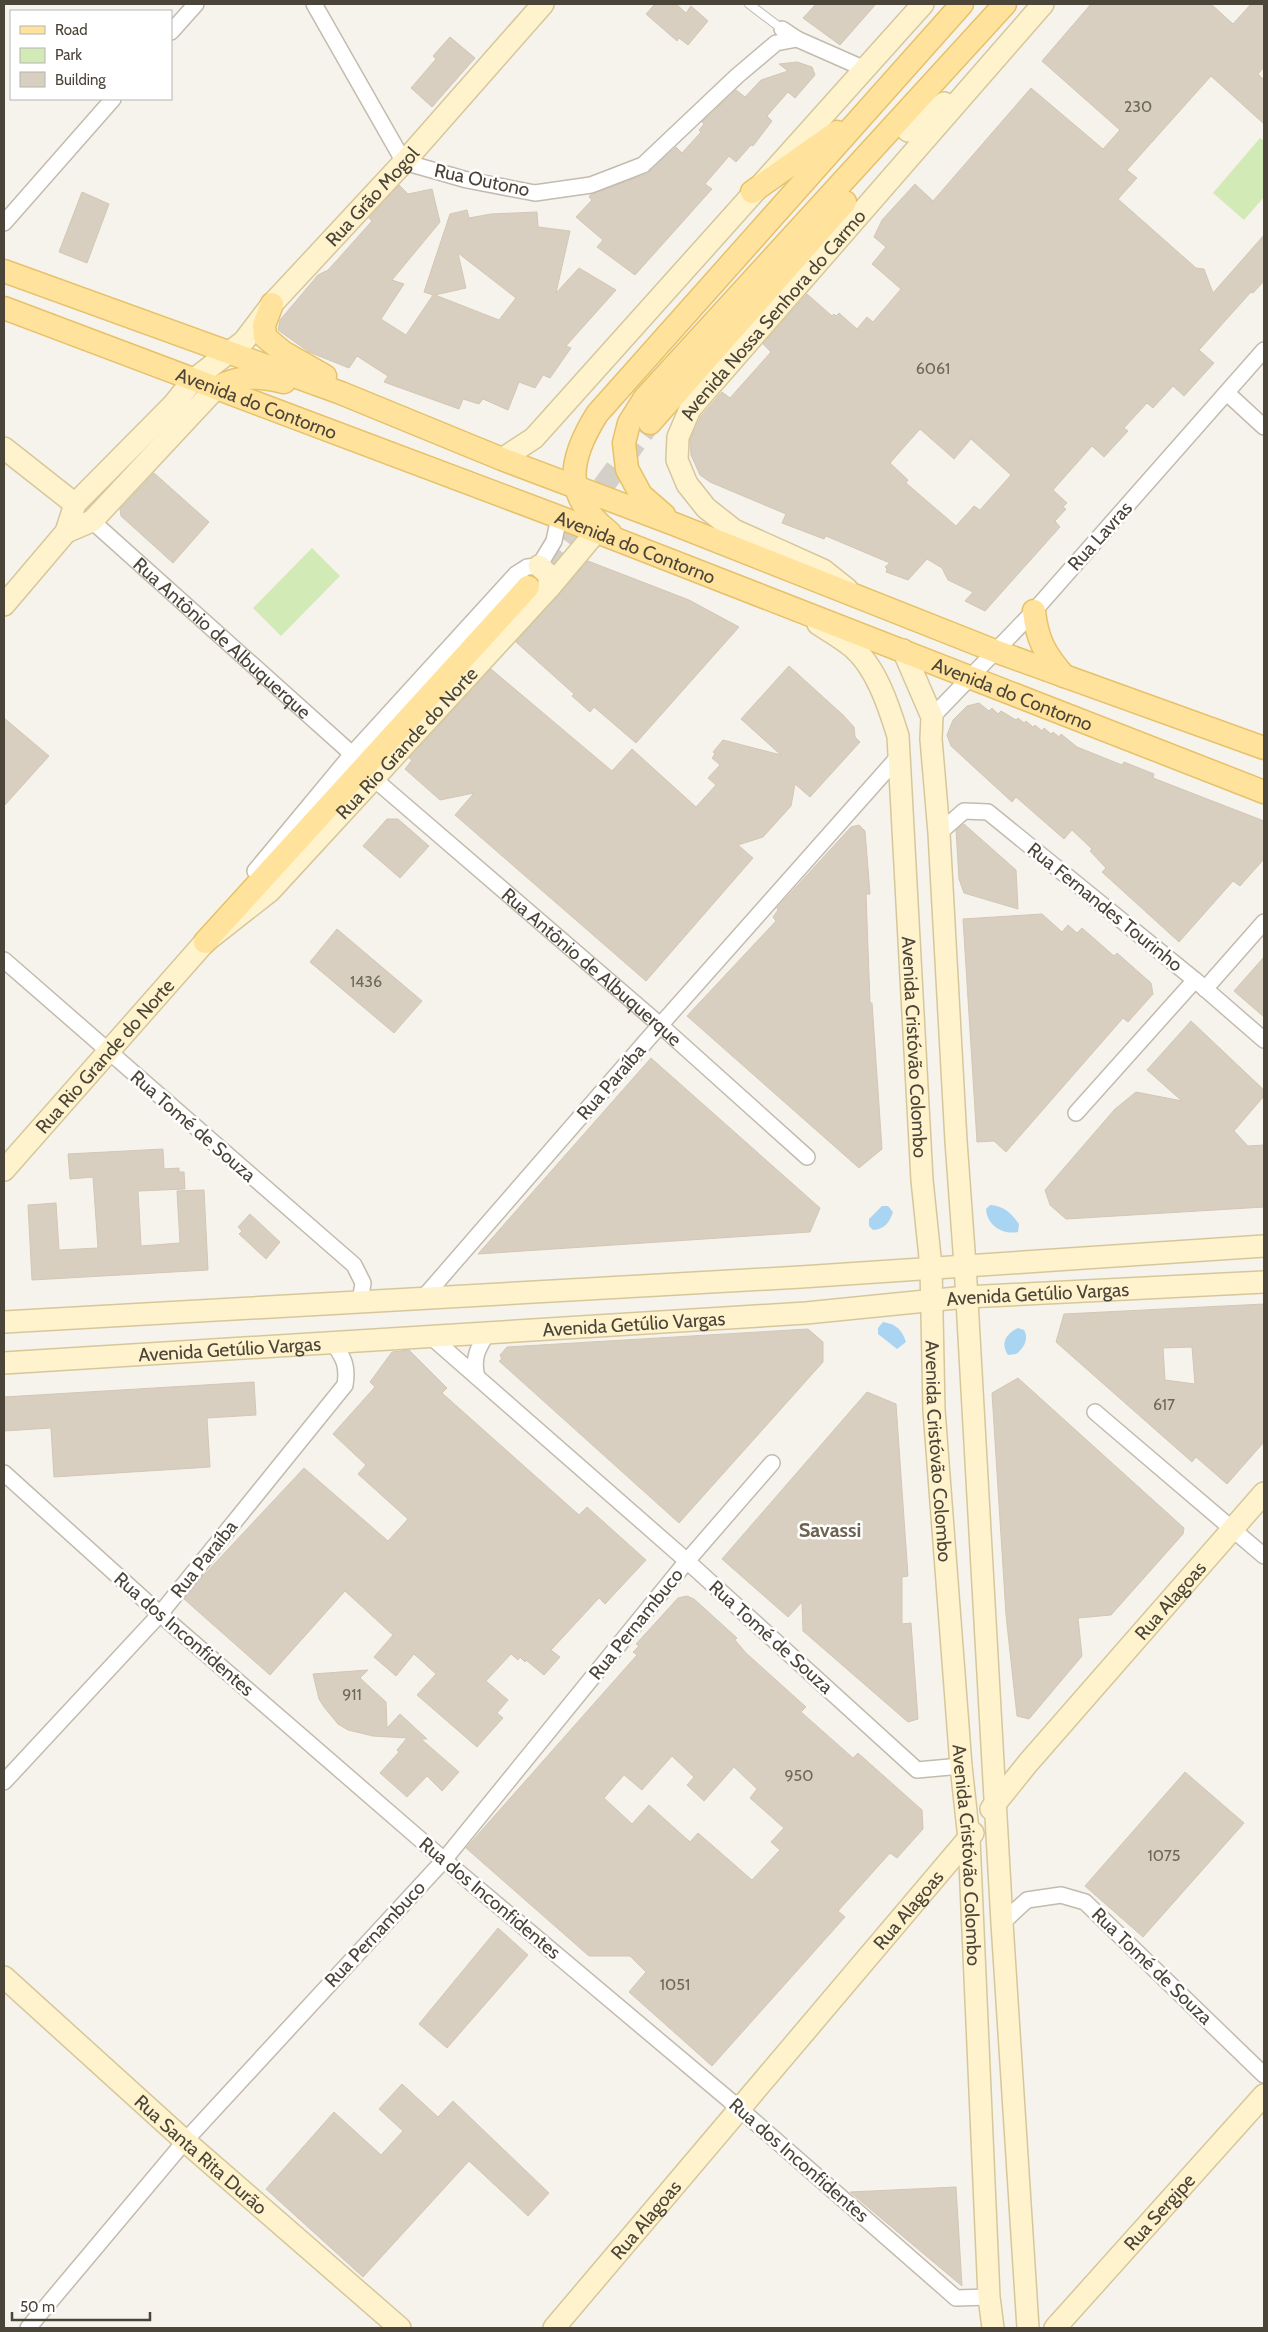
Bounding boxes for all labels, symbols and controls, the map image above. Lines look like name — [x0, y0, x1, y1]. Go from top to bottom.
legend — [10, 10, 172, 100]
text: Road — [55, 21, 88, 39]
text: Park — [55, 46, 82, 64]
text: Building — [55, 71, 106, 89]
house number: 230 — [1124, 97, 1152, 116]
street label: Rua Grão Mogol — [320, 142, 424, 251]
street label: Rua Outono — [432, 159, 532, 201]
street label: Avenida Nossa Senhora do Carmo — [675, 205, 870, 424]
house number: 6061 — [916, 359, 950, 378]
street label: Avenida do Contorno — [173, 362, 340, 444]
street label: Rua Lavras — [1063, 497, 1137, 575]
street label: Avenida do Contorno — [552, 505, 719, 588]
street label: Rua Antônio de Albuquerque — [129, 552, 316, 723]
street label: Avenida do Contorno — [929, 652, 1096, 736]
street label: Rua Rio Grande do Norte — [331, 662, 482, 824]
street label: Rua Fernandes Tourinho — [1023, 837, 1187, 977]
street label: Rua Antônio de Albuquerque — [497, 883, 687, 1051]
street label: Avenida Cristóvão Colombo — [897, 935, 932, 1159]
house number: 1436 — [350, 972, 382, 991]
street label: Rua Rio Grande do Norte — [30, 974, 179, 1138]
street label: Rua Paraíba — [572, 1039, 650, 1125]
street label: Rua Tomé de Souza — [126, 1065, 260, 1187]
street label: Avenida Getúlio Vargas — [945, 1277, 1130, 1310]
street label: Avenida Getúlio Vargas — [542, 1307, 726, 1341]
street label: Avenida Getúlio Vargas — [138, 1332, 322, 1366]
street label: Avenida Cristóvão Colombo — [921, 1340, 957, 1563]
house number: 617 — [1153, 1395, 1175, 1414]
street label: Rua Paraíba — [166, 1516, 242, 1602]
district label: Savassi — [799, 1518, 861, 1542]
street label: Rua Alagoas — [1130, 1556, 1211, 1644]
street label: Rua Pernambuco — [584, 1564, 688, 1684]
street label: Rua dos Inconfidentes — [109, 1567, 259, 1701]
street label: Rua Tomé de Souza — [704, 1575, 838, 1699]
house number: 911 — [342, 1685, 362, 1704]
street label: Avenida Cristóvão Colombo — [948, 1743, 986, 1966]
house number: 950 — [785, 1766, 813, 1785]
street label: Rua dos Inconfidentes — [415, 1832, 565, 1964]
house number: 1075 — [1148, 1846, 1180, 1865]
street label: Rua Alagoas — [868, 1865, 948, 1954]
street label: Rua Pernambuco — [320, 1876, 430, 1992]
street label: Rua Tomé de Souza — [1087, 1903, 1217, 2029]
house number: 1051 — [660, 1975, 690, 1994]
street label: Rua Santa Rita Durão — [130, 2090, 272, 2219]
street label: Rua dos Inconfidentes — [724, 2093, 874, 2227]
street label: Rua Sergipe — [1119, 2168, 1200, 2255]
street label: Rua Alagoas — [606, 2175, 686, 2264]
scale bar — [12, 2290, 150, 2322]
text: 50 m — [20, 2298, 55, 2316]

